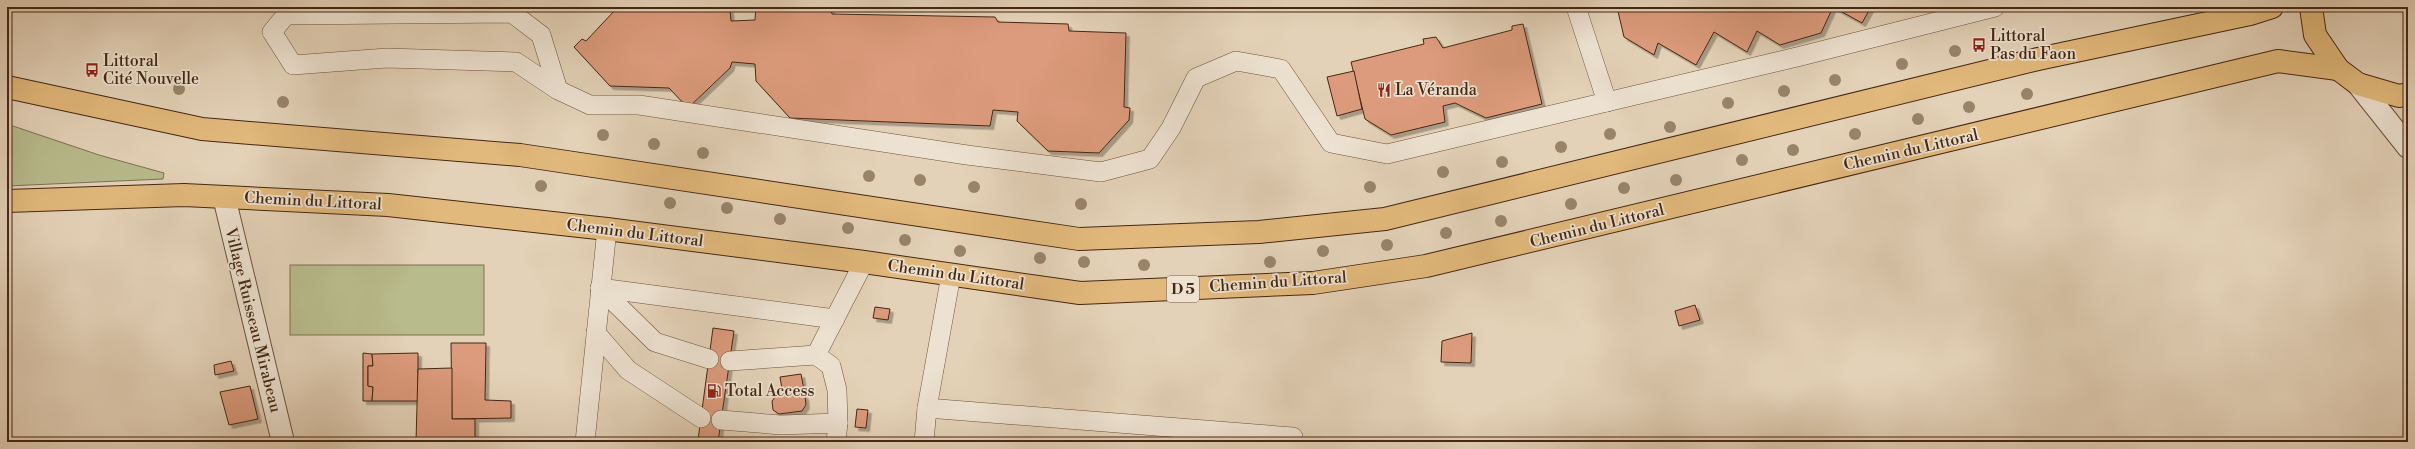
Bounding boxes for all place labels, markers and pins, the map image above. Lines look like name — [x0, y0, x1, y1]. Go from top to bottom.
place label: Littoral Pas du Faon — [1990, 26, 2077, 64]
bus stop icon: Littoral Pas du Faon — [1971, 37, 1987, 53]
place label: Littoral Cité Nouvelle — [103, 51, 199, 89]
bus stop icon: Littoral Cité Nouvelle — [84, 62, 100, 78]
place label: La Véranda — [1395, 80, 1478, 100]
restaurant icon: La Véranda — [1376, 82, 1392, 98]
place label: Total Access — [725, 381, 815, 401]
fuel station icon: Total Access — [706, 383, 722, 399]

